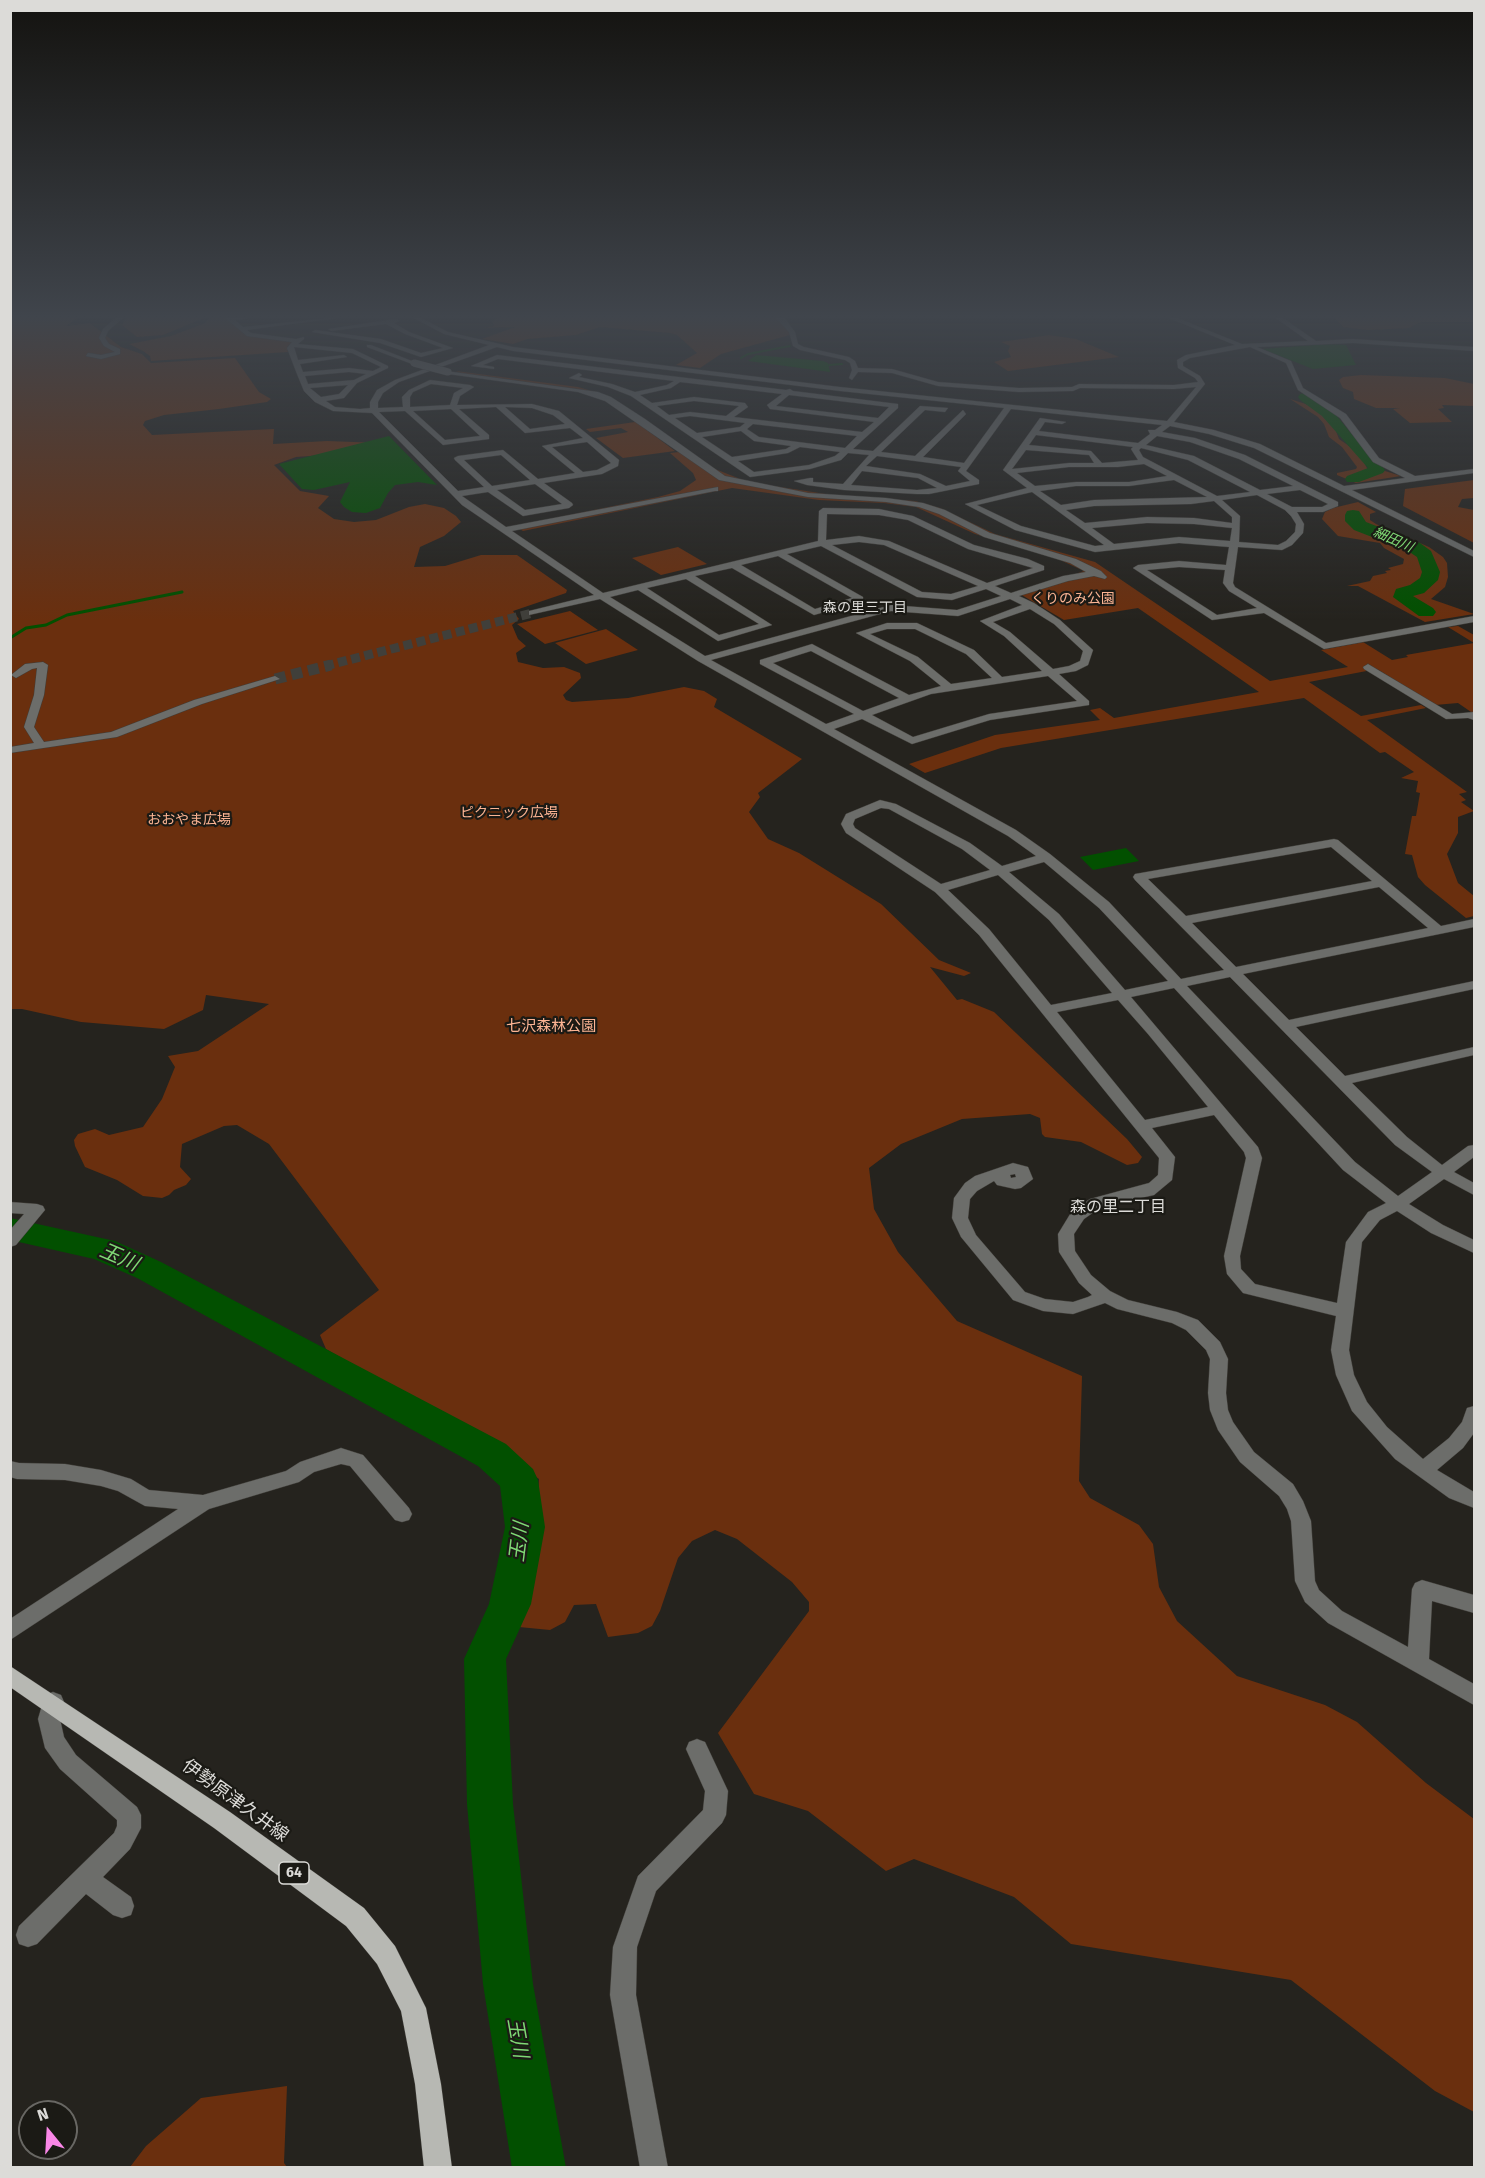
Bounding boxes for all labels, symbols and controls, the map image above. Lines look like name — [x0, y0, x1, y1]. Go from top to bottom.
water label: 細田川 — [1370, 524, 1416, 556]
park label: くりのみ公園 — [1031, 591, 1115, 607]
district label: 森の里三丁目 — [823, 600, 907, 616]
park label: ピクニック広場 — [460, 805, 558, 821]
park label: おおやま広場 — [147, 812, 231, 828]
park label: 七沢森林公園 — [506, 1018, 596, 1036]
district label: 森の里二丁目 — [1070, 1198, 1166, 1218]
water label: 玉川 — [96, 1239, 142, 1277]
water label: 玉川 — [506, 1521, 534, 1563]
street label: 伊勢原津久井線 — [178, 1755, 292, 1847]
road number: 64 — [279, 1862, 309, 1884]
water label: 玉川 — [502, 2016, 532, 2060]
north arrow — [18, 2100, 78, 2160]
text: N — [35, 2104, 51, 2125]

